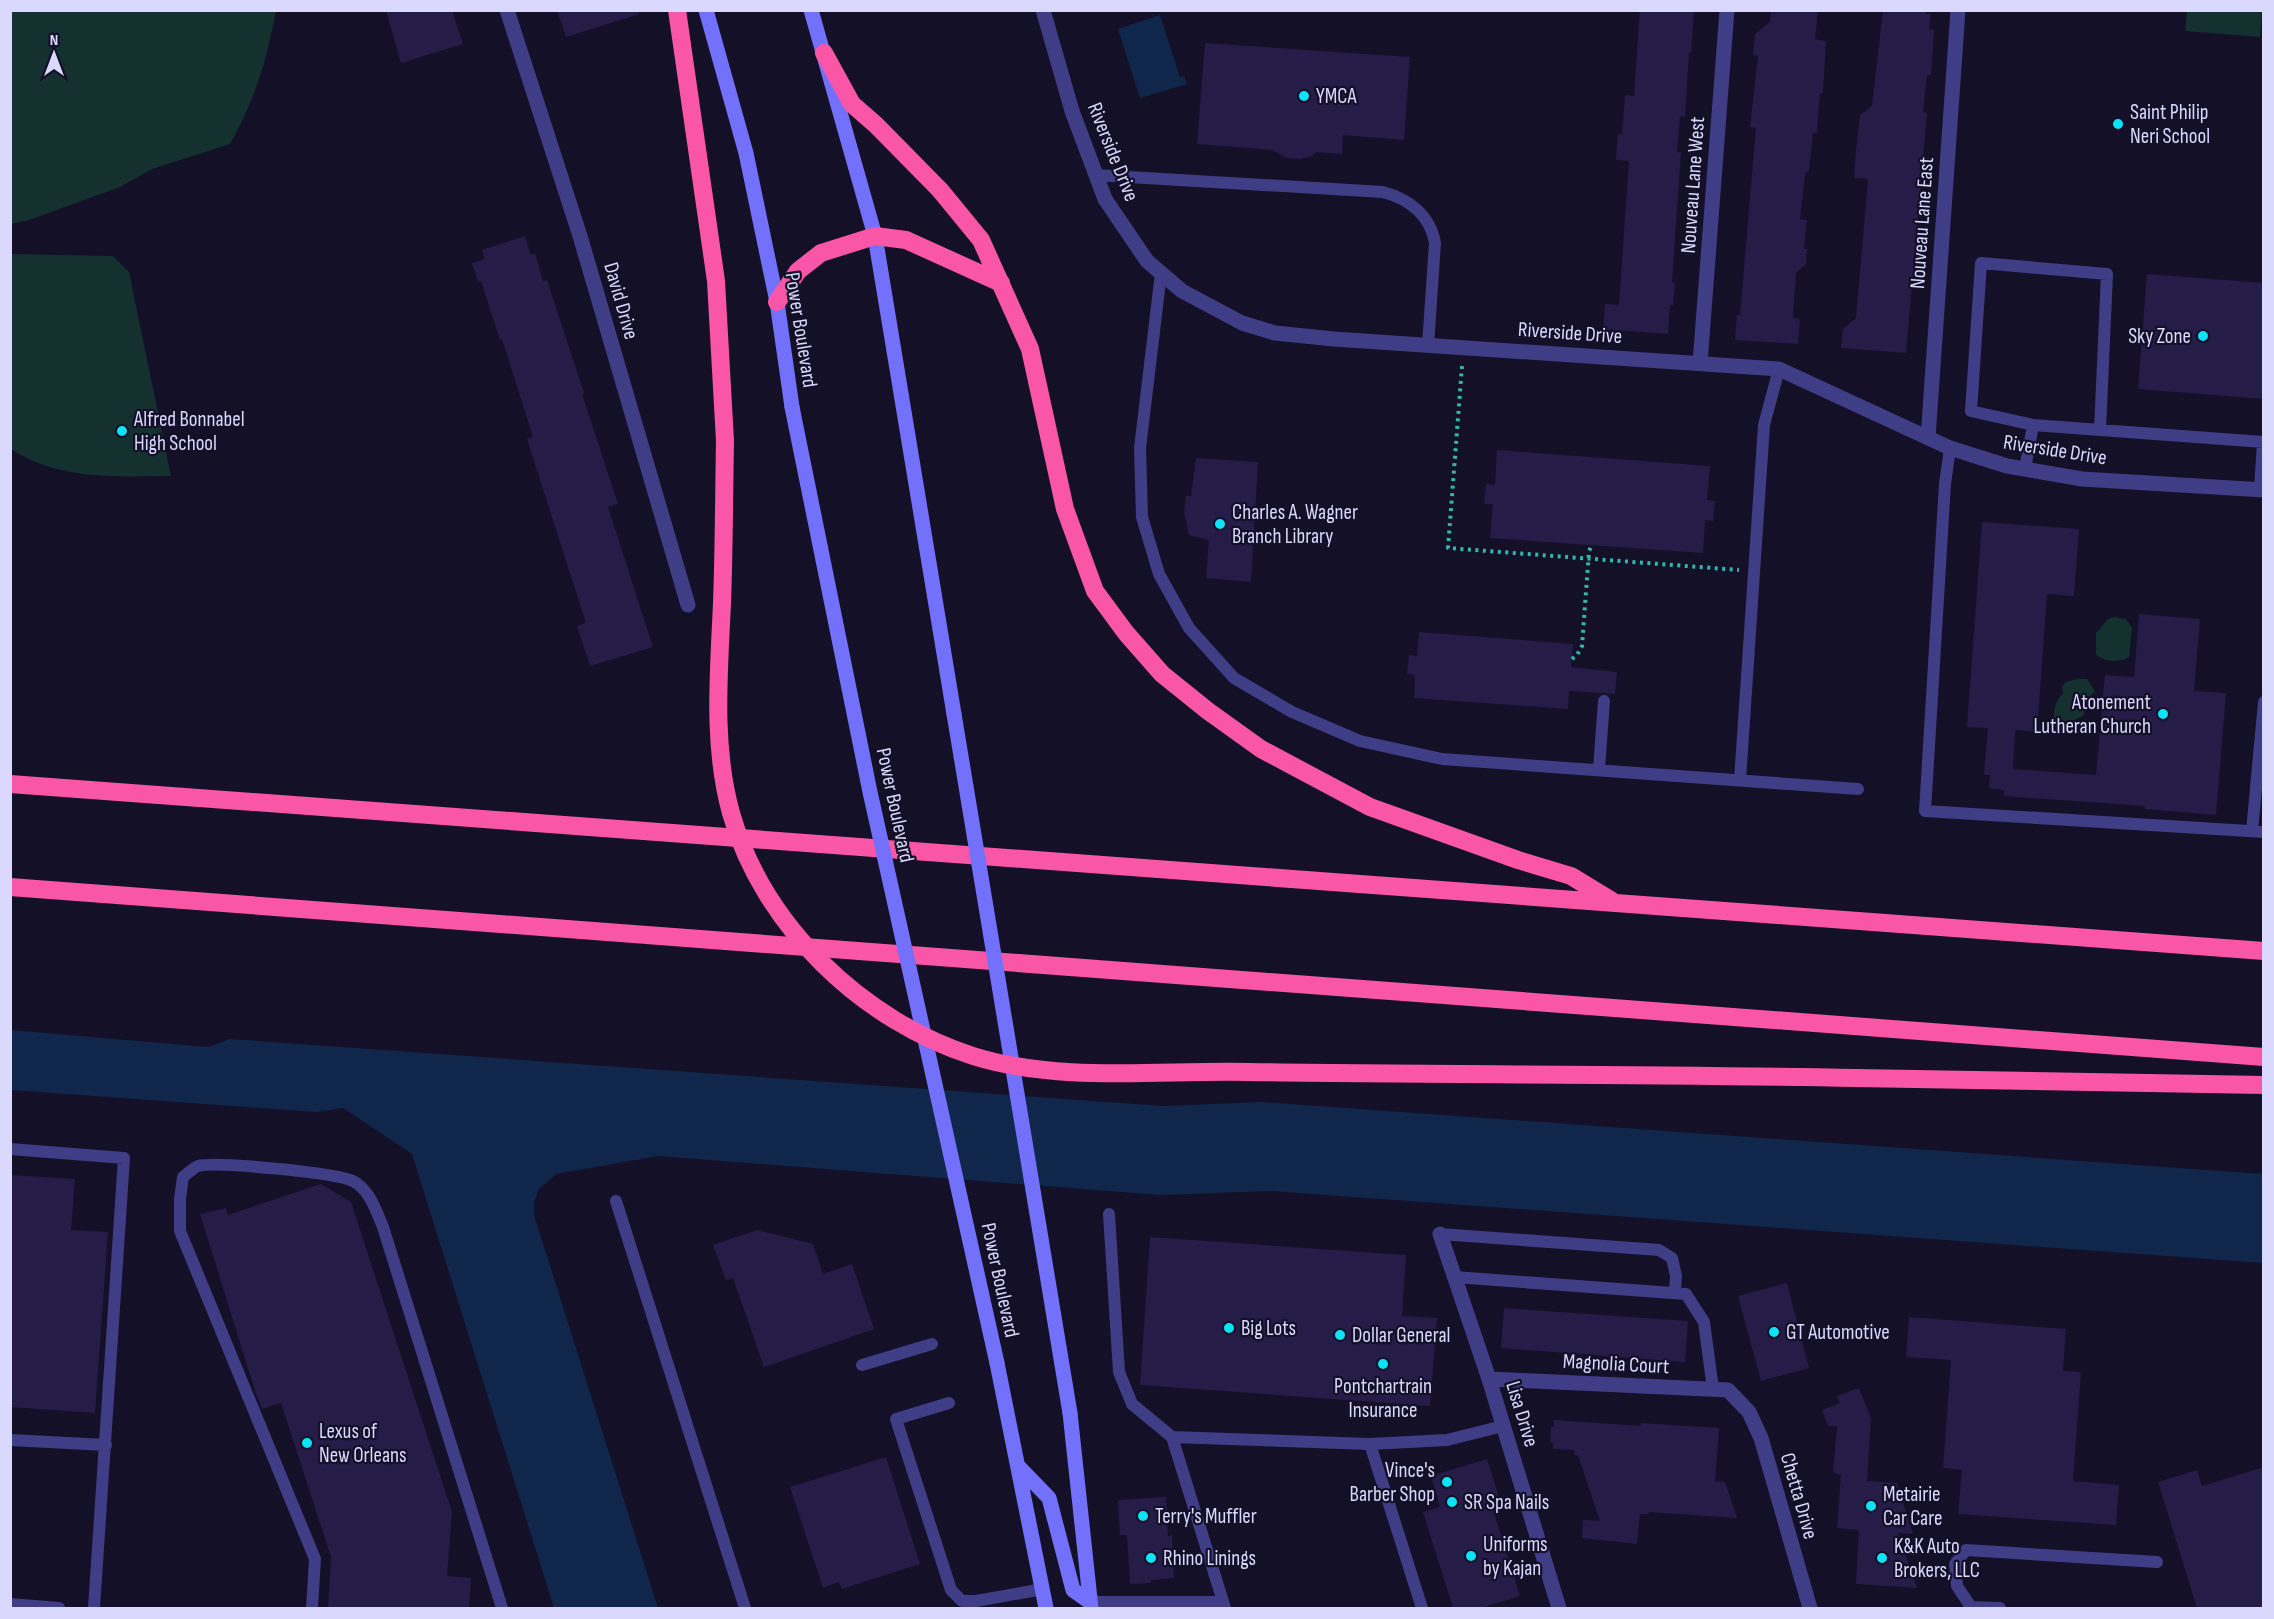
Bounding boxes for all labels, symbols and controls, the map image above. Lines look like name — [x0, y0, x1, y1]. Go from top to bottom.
north arrow — [24, 24, 84, 84]
text: N — [50, 31, 58, 50]
place label: YMCA — [1316, 84, 1357, 109]
marker: YMCA — [1297, 89, 1311, 103]
street label: Riverside Drive — [1082, 99, 1144, 205]
place label: Saint Philip Neri School — [2130, 100, 2210, 149]
street label: Nouveau Lane West — [1676, 116, 1710, 254]
marker: Saint Philip Neri School — [2111, 117, 2125, 131]
street label: Nouveau Lane East — [1905, 156, 1939, 290]
street label: David Drive — [598, 260, 644, 342]
street label: Power Boulevard — [780, 271, 822, 389]
street label: Riverside Drive — [1517, 317, 1623, 349]
place label: Sky Zone — [2128, 324, 2191, 349]
marker: Sky Zone — [2196, 329, 2210, 343]
place label: Alfred Bonnabel High School — [133, 407, 245, 456]
marker: Alfred Bonnabel High School — [115, 424, 129, 438]
street label: Riverside Drive — [2001, 429, 2109, 471]
place label: Charles A. Wagner Branch Library — [1232, 500, 1358, 549]
marker: Charles A. Wagner Branch Library — [1213, 517, 1227, 531]
place label: Atonement Lutheran Church — [2033, 690, 2151, 739]
marker: Atonement Lutheran Church — [2156, 707, 2170, 721]
street label: Power Boulevard — [871, 745, 919, 865]
street label: Power Boulevard — [976, 1220, 1024, 1340]
place label: Big Lots — [1241, 1316, 1296, 1341]
place label: GT Automotive — [1786, 1320, 1890, 1345]
marker: Big Lots — [1222, 1321, 1236, 1335]
place label: Dollar General — [1352, 1323, 1450, 1348]
marker: GT Automotive — [1767, 1325, 1781, 1339]
marker: Dollar General — [1333, 1328, 1347, 1342]
street label: Magnolia Court — [1562, 1349, 1670, 1379]
marker: Pontchartrain Insurance — [1376, 1357, 1390, 1371]
place label: Pontchartrain Insurance — [1334, 1374, 1432, 1423]
street label: Lisa Drive — [1500, 1378, 1544, 1450]
place label: Lexus of New Orleans — [319, 1419, 407, 1468]
marker: Lexus of New Orleans — [300, 1436, 314, 1450]
street label: Chetta Drive — [1775, 1450, 1823, 1542]
place label: Vince's Barber Shop — [1350, 1458, 1435, 1507]
marker: Vince's Barber Shop — [1440, 1475, 1454, 1489]
place label: Metairie Car Care — [1883, 1482, 1942, 1531]
place label: SR Spa Nails — [1464, 1490, 1549, 1515]
marker: SR Spa Nails — [1445, 1495, 1459, 1509]
marker: Metairie Car Care — [1864, 1499, 1878, 1513]
place label: Terry's Muffler — [1155, 1504, 1257, 1529]
marker: Terry's Muffler — [1136, 1509, 1150, 1523]
place label: Uniforms by Kajan — [1483, 1532, 1548, 1581]
place label: K&K Auto Brokers, LLC — [1894, 1534, 1980, 1583]
place label: Rhino Linings — [1163, 1546, 1256, 1571]
marker: Uniforms by Kajan — [1464, 1549, 1478, 1563]
marker: Rhino Linings — [1144, 1551, 1158, 1565]
marker: K&K Auto Brokers, LLC — [1875, 1551, 1889, 1565]

